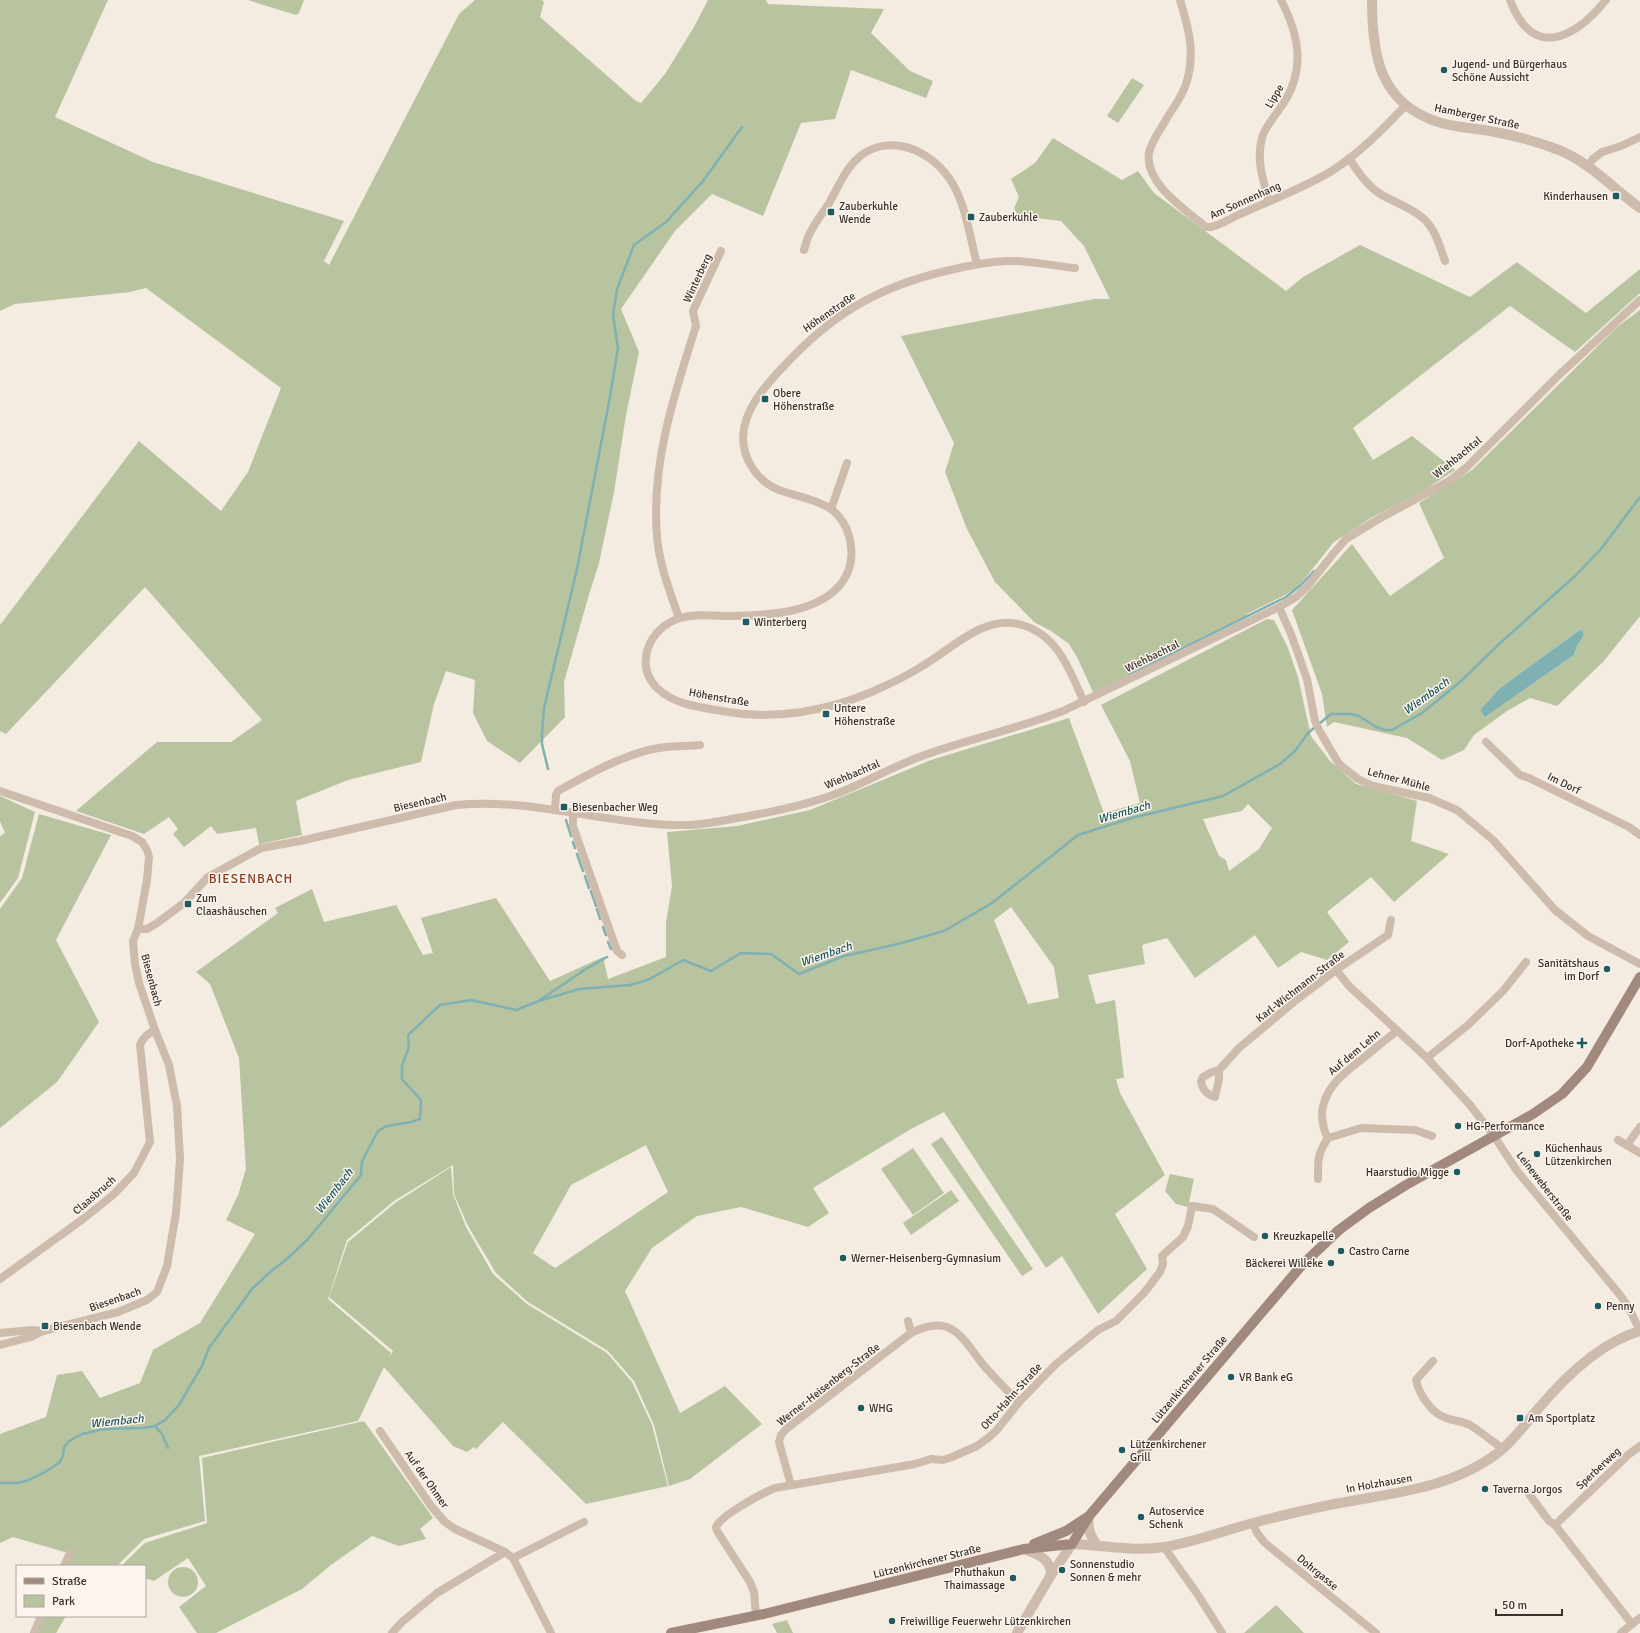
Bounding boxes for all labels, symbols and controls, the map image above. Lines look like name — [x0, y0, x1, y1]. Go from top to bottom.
place label: Jugend- und Bürgerhaus Schöne Aussicht — [1452, 58, 1567, 84]
marker: Jugend- und Bürgerhaus Schöne Aussicht — [1439, 65, 1449, 75]
street label: Lippe — [1262, 82, 1286, 111]
street label: Hamberger Straße — [1433, 101, 1521, 132]
street label: Am Sonnenhang — [1208, 179, 1283, 222]
place label: Kinderhausen — [1543, 190, 1608, 203]
marker: Kinderhausen — [1611, 191, 1621, 201]
place label: Zauberkuhle Wende — [839, 200, 898, 226]
marker: Zauberkuhle Wende — [826, 207, 836, 217]
place label: Zauberkuhle — [979, 211, 1038, 224]
marker: Zauberkuhle — [966, 212, 976, 222]
street label: Winterberg — [680, 251, 715, 305]
street label: Höhenstraße — [800, 290, 858, 335]
place label: Obere Höhenstraße — [773, 387, 834, 413]
marker: Obere Höhenstraße — [760, 394, 770, 404]
street label: Wiehbachtal — [1430, 434, 1484, 481]
place label: Winterberg — [754, 616, 807, 629]
marker: Winterberg — [741, 617, 751, 627]
street label: Wiehbachtal — [1123, 638, 1182, 675]
water label: Wiembach — [1400, 674, 1453, 718]
street label: Höhenstraße — [688, 686, 750, 709]
place label: Untere Höhenstraße — [834, 702, 895, 728]
marker: Untere Höhenstraße — [821, 709, 831, 719]
street label: Wiehbachtal — [823, 757, 882, 792]
street label: Lehner Mühle — [1366, 765, 1432, 794]
street label: Im Dorf — [1545, 770, 1584, 798]
street label: Biesenbach — [392, 790, 448, 815]
water label: Wiembach — [1096, 798, 1152, 827]
place label: Biesenbacher Weg — [572, 801, 658, 814]
marker: Biesenbacher Weg — [559, 802, 569, 812]
district label: BIESENBACH — [209, 871, 293, 887]
place label: Zum Claashäuschen — [196, 892, 267, 918]
marker: Zum Claashäuschen — [183, 899, 193, 909]
water label: Wiembach — [798, 939, 854, 970]
street label: Karl-Wichmann-Straße — [1253, 948, 1347, 1025]
street label: Biesenbach — [138, 952, 165, 1008]
place label: Sanitätshaus im Dorf — [1538, 957, 1600, 983]
marker: Sanitätshaus im Dorf — [1602, 964, 1612, 974]
street label: Auf dem Lehn — [1326, 1027, 1383, 1078]
place label: Dorf-Apotheke — [1505, 1037, 1574, 1050]
marker: Dorf-Apotheke — [1577, 1038, 1587, 1048]
place label: HG-Performance — [1466, 1120, 1544, 1133]
marker: HG-Performance — [1453, 1121, 1463, 1131]
place label: Küchenhaus Lützenkirchen — [1545, 1142, 1612, 1168]
street label: Leineweberstraße — [1513, 1149, 1576, 1224]
marker: Küchenhaus Lützenkirchen — [1532, 1149, 1542, 1159]
water label: Wiembach — [312, 1165, 357, 1217]
place label: Haarstudio Migge — [1366, 1166, 1449, 1179]
marker: Haarstudio Migge — [1452, 1167, 1462, 1177]
street label: Claasbruch — [70, 1173, 119, 1218]
place label: Kreuzkapelle — [1273, 1230, 1334, 1243]
marker: Kreuzkapelle — [1260, 1231, 1270, 1241]
place label: Castro Carne — [1349, 1245, 1409, 1258]
marker: Castro Carne — [1336, 1246, 1346, 1256]
place label: Werner-Heisenberg-Gymnasium — [851, 1252, 1001, 1265]
marker: Werner-Heisenberg-Gymnasium — [838, 1253, 848, 1263]
place label: Bäckerei Willeke — [1245, 1257, 1323, 1270]
marker: Bäckerei Willeke — [1326, 1258, 1336, 1268]
street label: Biesenbach — [88, 1285, 143, 1314]
place label: Penny — [1606, 1300, 1635, 1313]
marker: Penny — [1593, 1301, 1603, 1311]
place label: Biesenbach Wende — [53, 1320, 141, 1333]
marker: Biesenbach Wende — [40, 1321, 50, 1331]
street label: Lützenkirchener Straße — [1149, 1333, 1230, 1426]
street label: Werner-Heisenberg-Straße — [774, 1340, 882, 1429]
street label: Otto-Hahn-Straße — [978, 1360, 1045, 1432]
place label: VR Bank eG — [1239, 1371, 1293, 1384]
marker: VR Bank eG — [1226, 1372, 1236, 1382]
place label: WHG — [869, 1402, 893, 1415]
marker: WHG — [856, 1403, 866, 1413]
water label: Wiembach — [90, 1411, 145, 1432]
place label: Am Sportplatz — [1528, 1412, 1595, 1425]
marker: Am Sportplatz — [1515, 1413, 1525, 1423]
place label: Lützenkirchener Grill — [1130, 1438, 1206, 1464]
street label: Sperberweg — [1573, 1444, 1623, 1492]
marker: Lützenkirchener Grill — [1117, 1445, 1127, 1455]
street label: Auf der Ohmer — [402, 1448, 451, 1511]
street label: In Holzhausen — [1345, 1471, 1413, 1496]
place label: Taverna Jorgos — [1493, 1483, 1563, 1496]
marker: Taverna Jorgos — [1480, 1484, 1490, 1494]
place label: Autoservice Schenk — [1149, 1505, 1204, 1531]
marker: Autoservice Schenk — [1136, 1512, 1146, 1522]
street label: Lützenkirchener Straße — [872, 1542, 982, 1581]
street label: Dohrgasse — [1294, 1552, 1341, 1593]
place label: Sonnenstudio Sonnen & mehr — [1070, 1558, 1141, 1584]
legend — [16, 1565, 146, 1617]
marker: Sonnenstudio Sonnen & mehr — [1057, 1565, 1067, 1575]
place label: Phuthakun Thaimassage — [944, 1566, 1005, 1592]
marker: Phuthakun Thaimassage — [1008, 1573, 1018, 1583]
text: Straße — [52, 1574, 87, 1589]
scale bar — [1496, 1591, 1562, 1617]
text: Park — [52, 1594, 75, 1609]
text: 50 m — [1502, 1598, 1527, 1613]
place label: Freiwillige Feuerwehr Lützenkirchen — [900, 1615, 1071, 1628]
marker: Freiwillige Feuerwehr Lützenkirchen — [887, 1616, 897, 1626]

